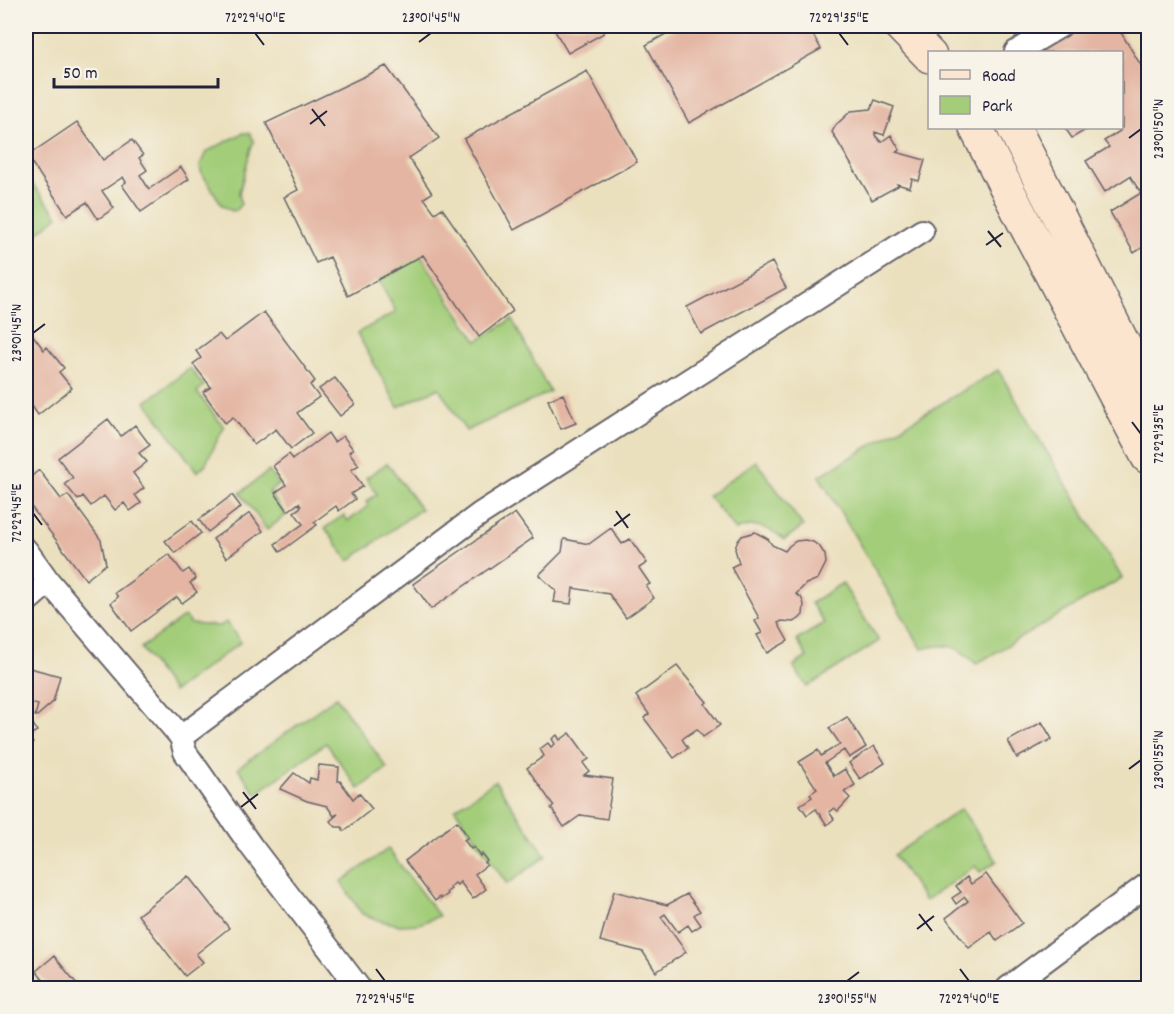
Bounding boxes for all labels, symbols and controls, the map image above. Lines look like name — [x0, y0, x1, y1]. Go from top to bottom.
text: 72°29'40"E — [225, 8, 285, 30]
text: 23°01'45"N — [402, 8, 460, 30]
text: 72°29'35"E — [809, 8, 869, 30]
scale bar — [54, 51, 218, 89]
legend — [928, 51, 1123, 129]
text: 50 m — [63, 62, 98, 87]
text: Road — [982, 65, 1016, 90]
text: Park — [982, 95, 1013, 120]
text: 23°01'50"N — [1149, 99, 1171, 159]
text: 23°01'45"N — [7, 304, 29, 362]
text: 72°29'35"E — [1149, 404, 1171, 464]
text: 72°29'45"E — [7, 483, 29, 542]
text: 23°01'55"N — [1149, 730, 1171, 790]
text: 72°29'45"E — [356, 989, 415, 1011]
text: 23°01'55"N — [817, 989, 877, 1011]
text: 72°29'40"E — [939, 989, 999, 1011]

